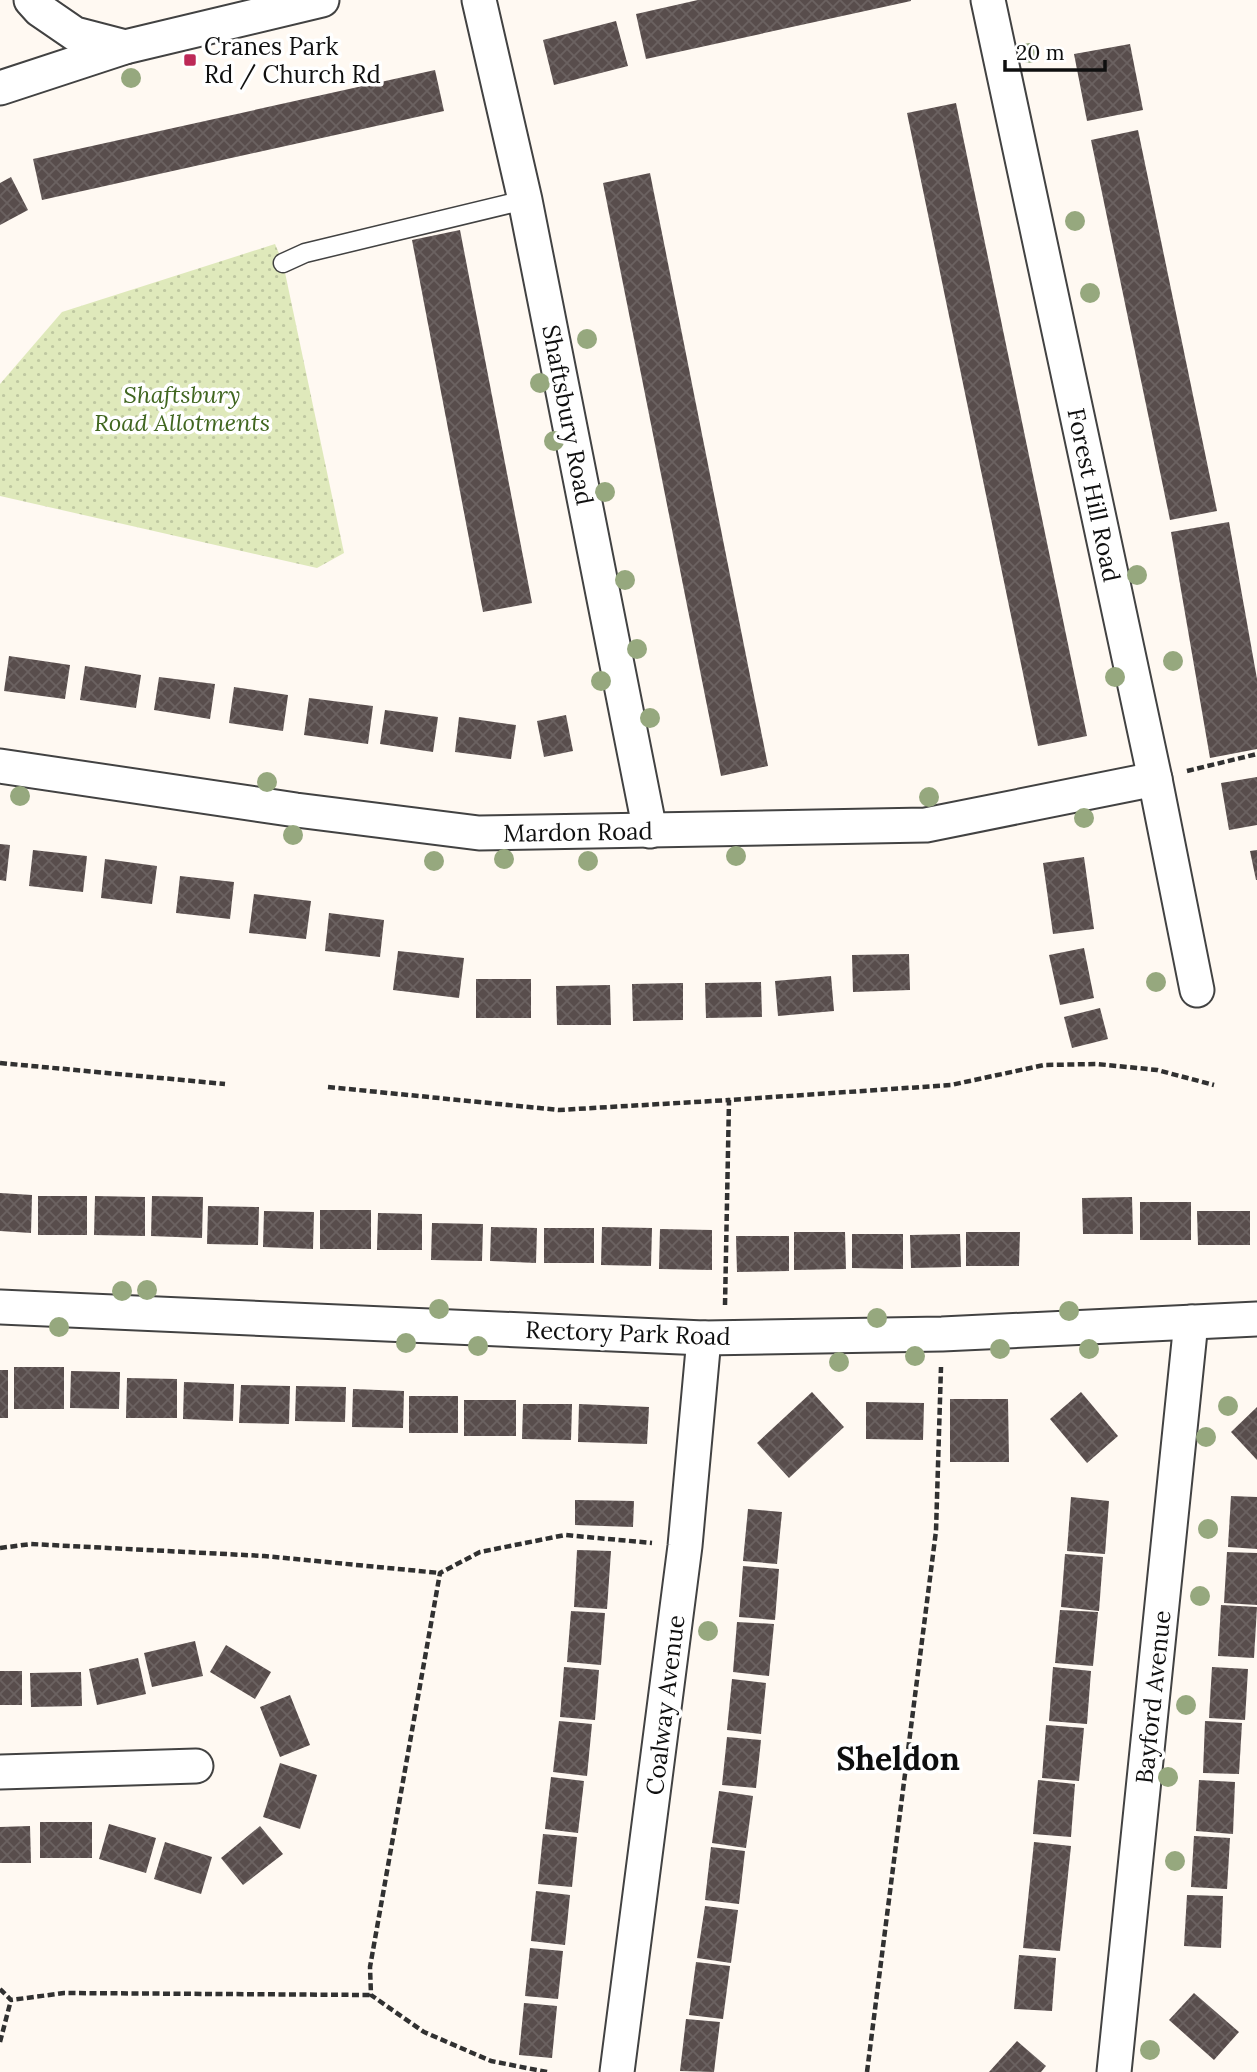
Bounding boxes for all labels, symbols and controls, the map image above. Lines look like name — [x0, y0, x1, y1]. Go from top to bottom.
scale bar — [1005, 28, 1105, 72]
place label: Cranes Park Rd / Church Rd — [204, 31, 381, 90]
text: 20 m — [1016, 39, 1065, 66]
marker: Cranes Park Rd / Church Rd — [182, 52, 198, 68]
street label: Shaftsbury Road — [535, 322, 601, 508]
park label: Shaftsbury Road Allotments — [94, 379, 270, 438]
street label: Forest Hill Road — [1060, 405, 1128, 585]
street label: Mardon Road — [503, 815, 653, 849]
street label: Rectory Park Road — [525, 1314, 731, 1352]
street label: Bayford Avenue — [1128, 1609, 1178, 1785]
street label: Coalway Avenue — [639, 1613, 691, 1797]
district label: Sheldon — [836, 1738, 960, 1779]

